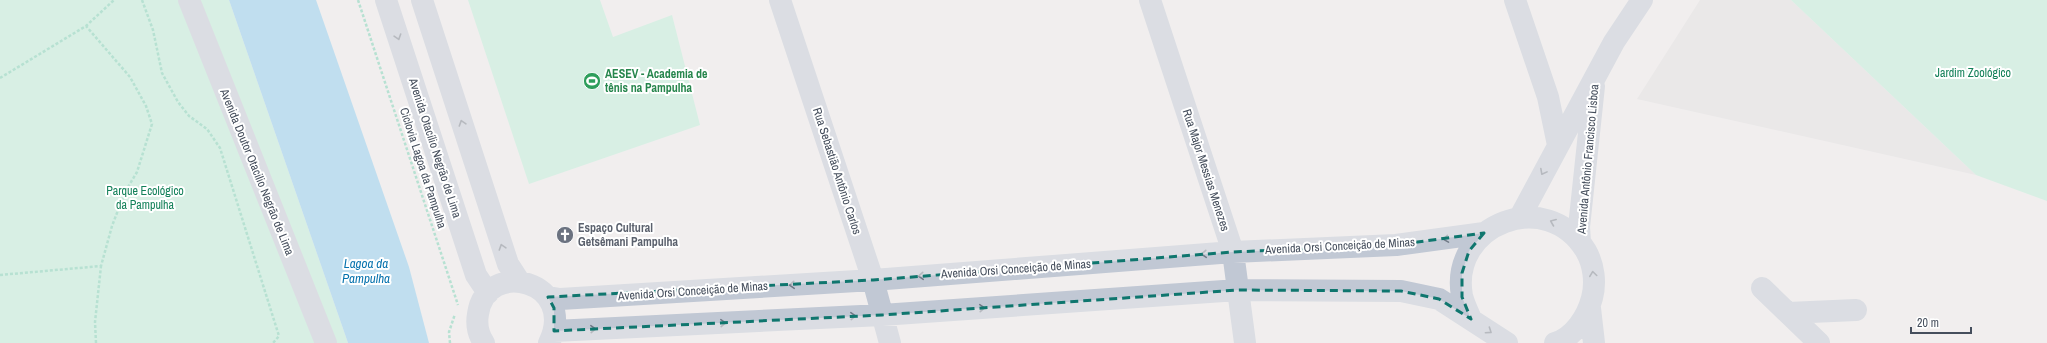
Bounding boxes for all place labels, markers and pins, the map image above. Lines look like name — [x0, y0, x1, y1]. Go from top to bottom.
place label: AESEV - Academia de tênis na Pampulha — [605, 66, 708, 96]
sports icon: AESEV - Academia de tênis na Pampulha — [582, 71, 602, 91]
place label: Espaço Cultural Getsêmani Pampulha — [578, 220, 679, 250]
church icon: Espaço Cultural Getsêmani Pampulha — [555, 225, 575, 245]

